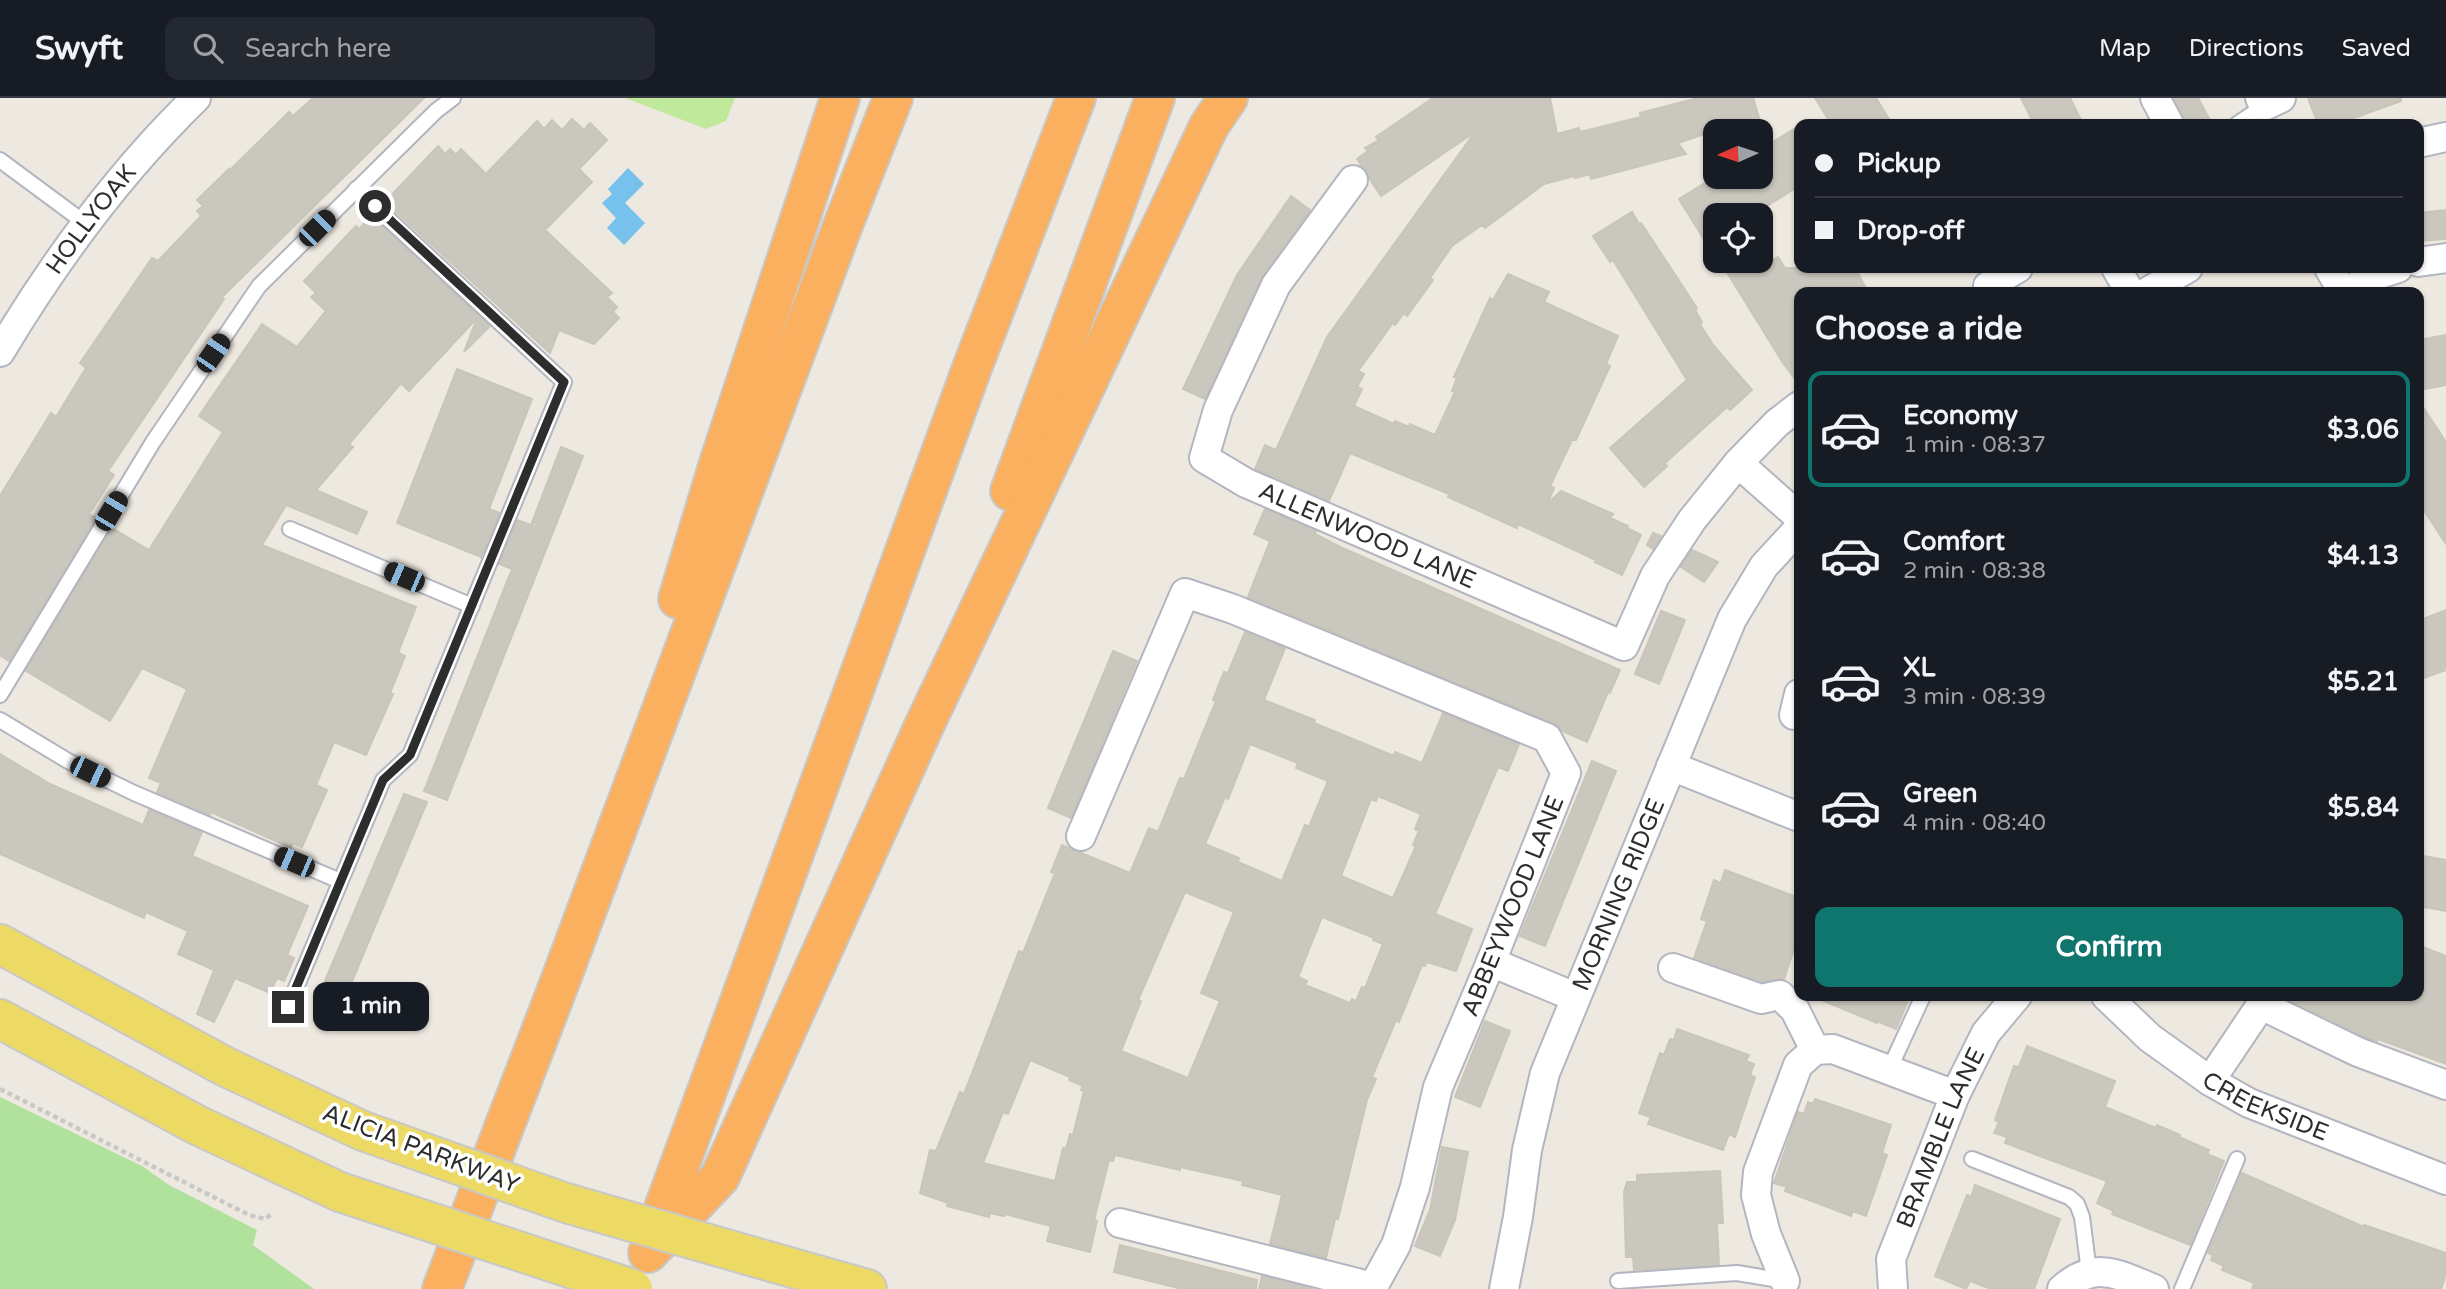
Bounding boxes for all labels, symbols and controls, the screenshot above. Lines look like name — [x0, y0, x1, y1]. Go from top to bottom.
search box — [165, 17, 655, 80]
text: Swyft — [35, 29, 123, 68]
icon: search — [189, 29, 227, 67]
text: Search here — [245, 33, 391, 64]
text: Map — [2099, 34, 2151, 63]
text: Directions — [2189, 34, 2304, 63]
text: Saved — [2342, 34, 2411, 63]
north arrow — [1703, 119, 1773, 189]
map controls — [1703, 119, 1773, 273]
text: Pickup — [1857, 148, 1941, 179]
street label: HOLLYOAK — [40, 158, 142, 280]
route start — [359, 190, 391, 222]
button: locate — [1703, 203, 1773, 273]
car — [295, 206, 340, 250]
text: Drop-off — [1857, 215, 1964, 246]
text: Choose a ride — [1815, 310, 2022, 348]
car — [193, 330, 234, 376]
icon: car — [1819, 398, 1882, 461]
text: Economy — [1903, 400, 2018, 431]
text: $3.06 — [2327, 414, 2399, 445]
text: 1 min · 08:37 — [1903, 431, 2046, 459]
street label: ALLENWOOD LANE — [1254, 476, 1480, 595]
car — [92, 488, 131, 534]
icon: car — [1819, 524, 1882, 587]
text: Comfort — [1903, 526, 2005, 557]
text: $4.13 — [2327, 540, 2399, 571]
text: 2 min · 08:38 — [1903, 557, 2046, 585]
car — [381, 559, 428, 595]
icon: car — [1819, 650, 1882, 713]
text: XL — [1903, 652, 1935, 683]
text: $5.21 — [2327, 666, 2399, 697]
text: 3 min · 08:39 — [1903, 683, 2046, 711]
car — [67, 753, 114, 791]
icon: car — [1819, 776, 1882, 839]
text: Green — [1903, 778, 1978, 809]
street label: ABBEYWOOD LANE — [1455, 791, 1571, 1021]
text: $5.84 — [2328, 792, 2399, 823]
street label: MORNING RIDGE — [1566, 794, 1671, 995]
text: 4 min · 08:40 — [1903, 809, 2046, 837]
car — [271, 844, 318, 880]
button: Confirm — [1815, 907, 2403, 987]
callout: 1 min — [312, 982, 428, 1032]
route end — [272, 991, 304, 1023]
text: 1 min — [340, 992, 402, 1020]
street label: BRAMBLE LANE — [1890, 1043, 1991, 1232]
street label: CREEKSIDE — [2197, 1065, 2333, 1147]
street label: ALICIA PARKWAY — [318, 1098, 524, 1200]

